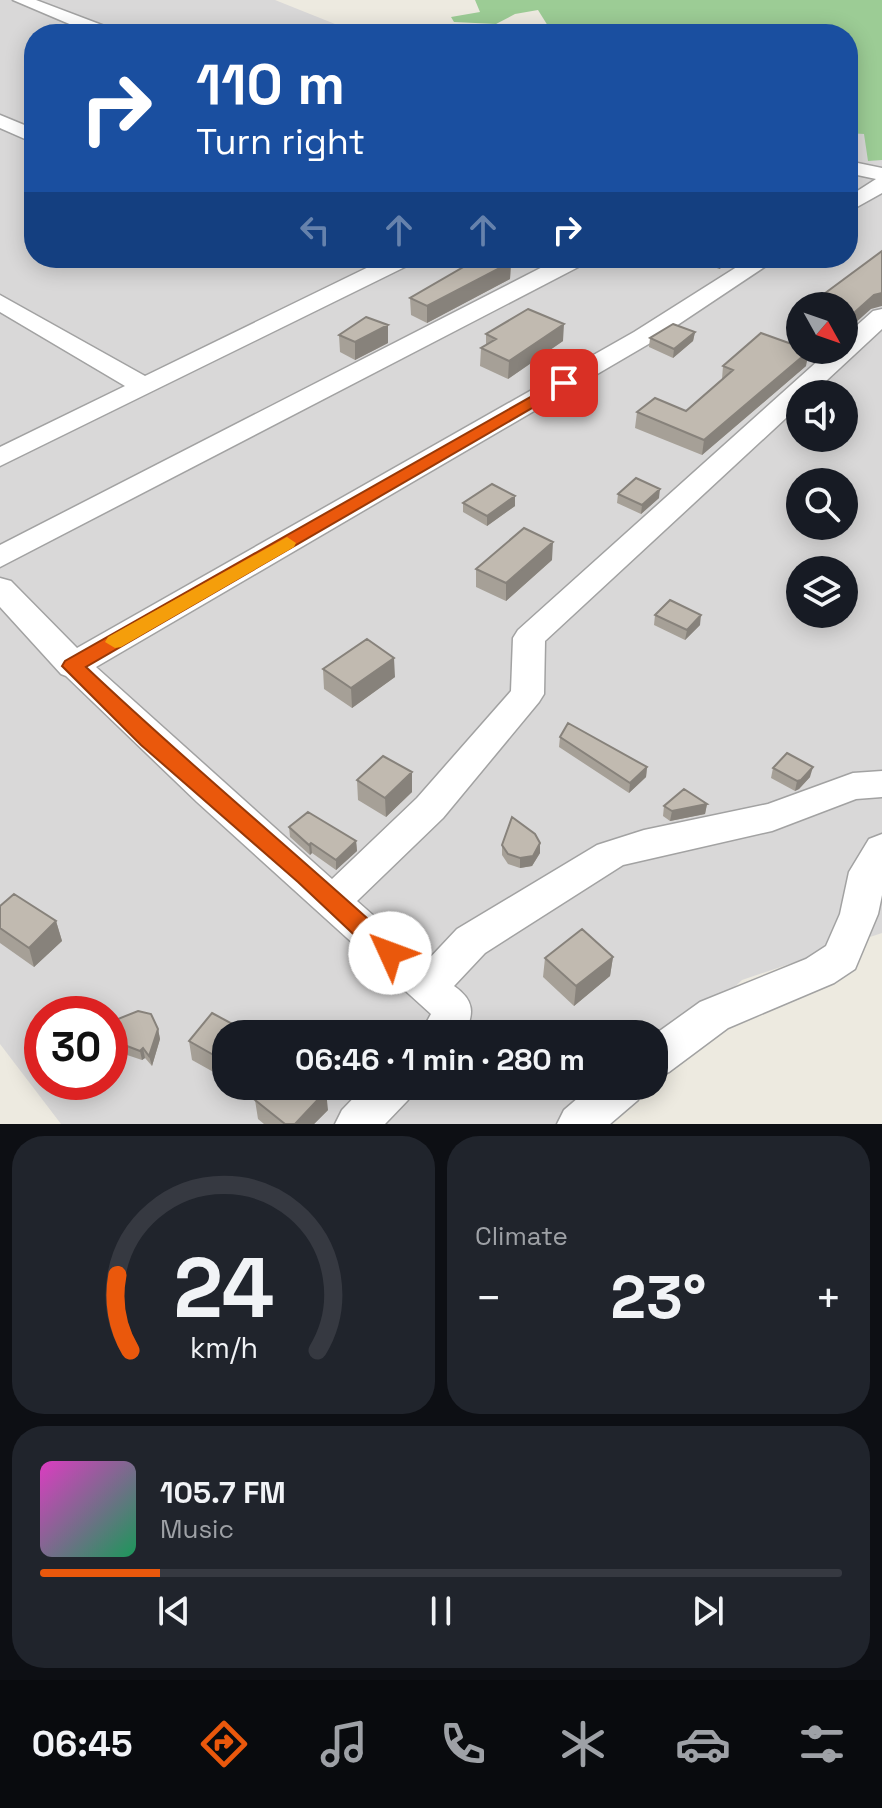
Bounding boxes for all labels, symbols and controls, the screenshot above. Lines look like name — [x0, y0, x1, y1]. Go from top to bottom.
text: 110 m — [196, 49, 345, 120]
icon: right — [64, 56, 168, 160]
text: Turn right — [196, 119, 365, 165]
icon: left — [293, 208, 337, 252]
icon: ahead — [377, 208, 421, 252]
icon: ahead — [461, 208, 505, 252]
icon: right — [545, 208, 589, 252]
north arrow — [786, 292, 858, 364]
map controls — [786, 292, 858, 628]
pin — [530, 349, 598, 417]
icon: arrive — [542, 361, 586, 405]
button: sound — [786, 380, 858, 452]
button: search — [786, 468, 858, 540]
button: layers — [786, 556, 858, 628]
position arrow — [348, 911, 432, 995]
speed limit sign: 30 — [24, 996, 128, 1100]
text: 06:46 · 1 min · 280 m — [295, 1040, 585, 1079]
text: Climate — [475, 1219, 568, 1253]
text: 24 — [173, 1235, 274, 1341]
text: 23° — [611, 1259, 706, 1336]
text: − — [475, 1270, 502, 1326]
text: + — [815, 1270, 842, 1326]
text: km/h — [189, 1330, 258, 1366]
text: 105.7 FM — [160, 1473, 286, 1512]
text: Music — [160, 1512, 234, 1546]
icon: previous — [152, 1589, 196, 1633]
icon: pause — [419, 1589, 463, 1633]
icon: next — [686, 1589, 730, 1633]
icon: directions — [196, 1716, 252, 1772]
icon: music — [316, 1716, 372, 1772]
icon: phone — [435, 1716, 491, 1772]
icon: climate — [555, 1716, 611, 1772]
icon: car — [675, 1716, 731, 1772]
icon: filters — [794, 1716, 850, 1772]
text: 06:45 — [32, 1721, 133, 1767]

